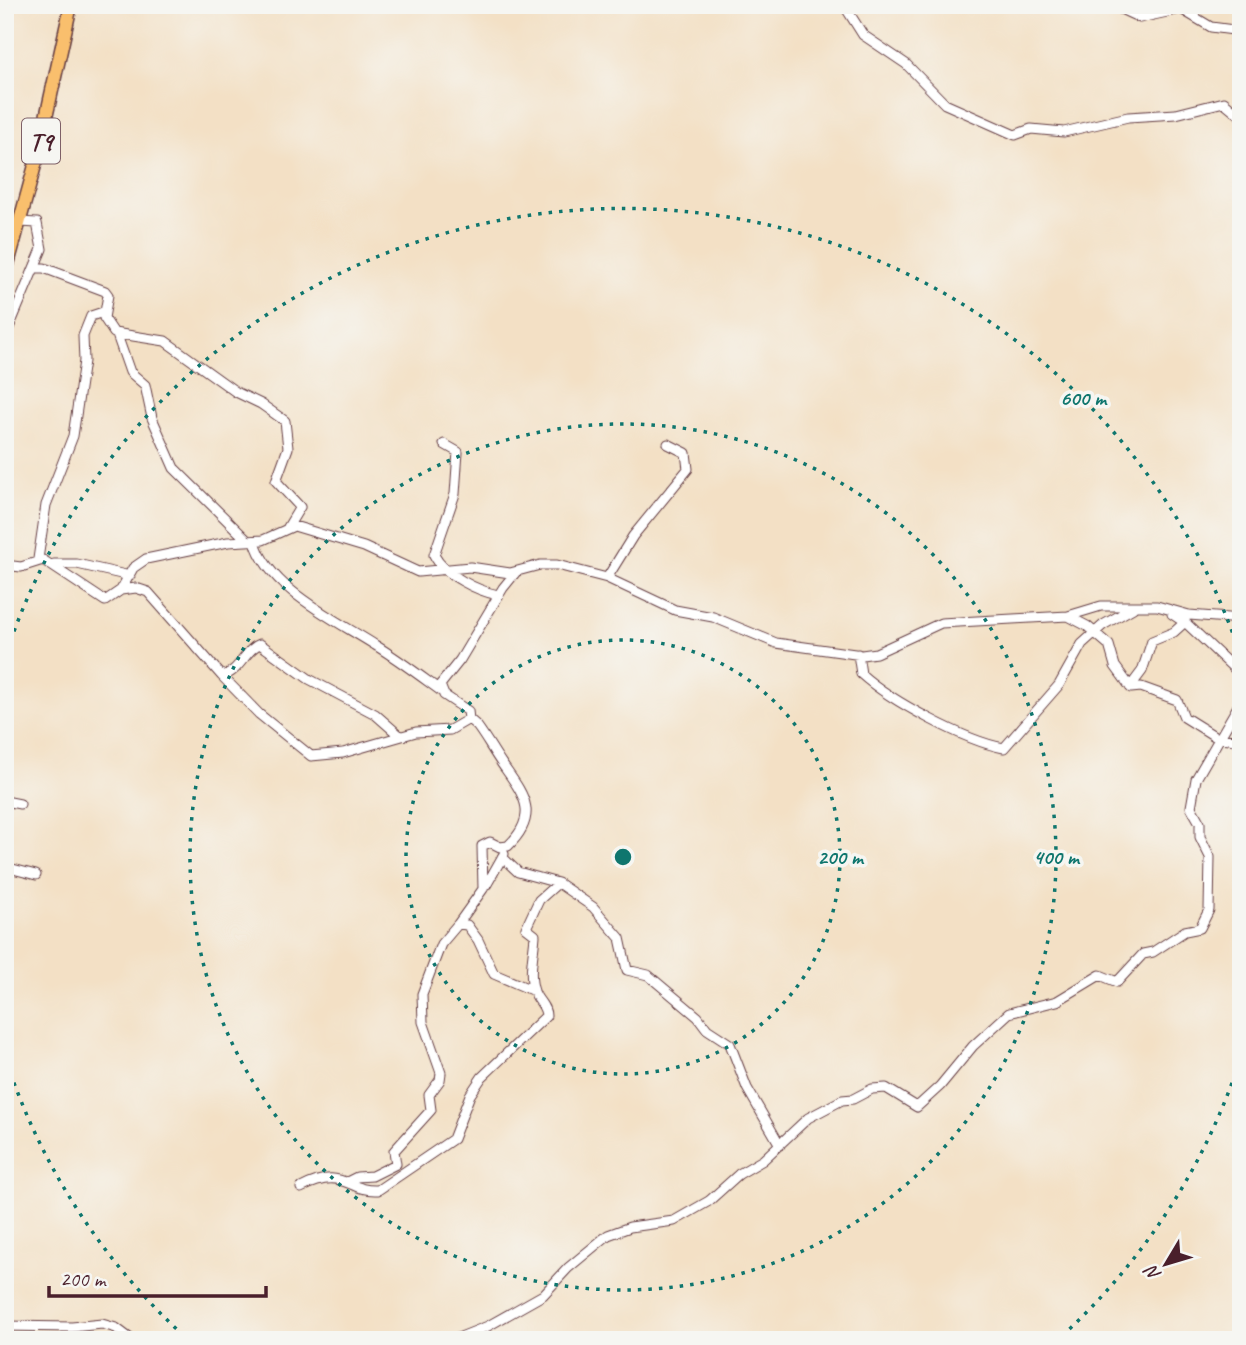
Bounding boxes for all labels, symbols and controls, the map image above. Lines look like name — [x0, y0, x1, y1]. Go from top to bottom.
road number: T9 — [22, 118, 60, 164]
text: 600 m — [1060, 385, 1108, 411]
text: 200 m — [817, 844, 865, 870]
text: 400 m — [1033, 844, 1081, 870]
centre of rings — [611, 845, 635, 869]
north arrow — [1130, 1230, 1200, 1300]
scale bar — [49, 1254, 266, 1298]
text: N — [1138, 1259, 1166, 1286]
text: 200 m — [60, 1266, 107, 1292]

